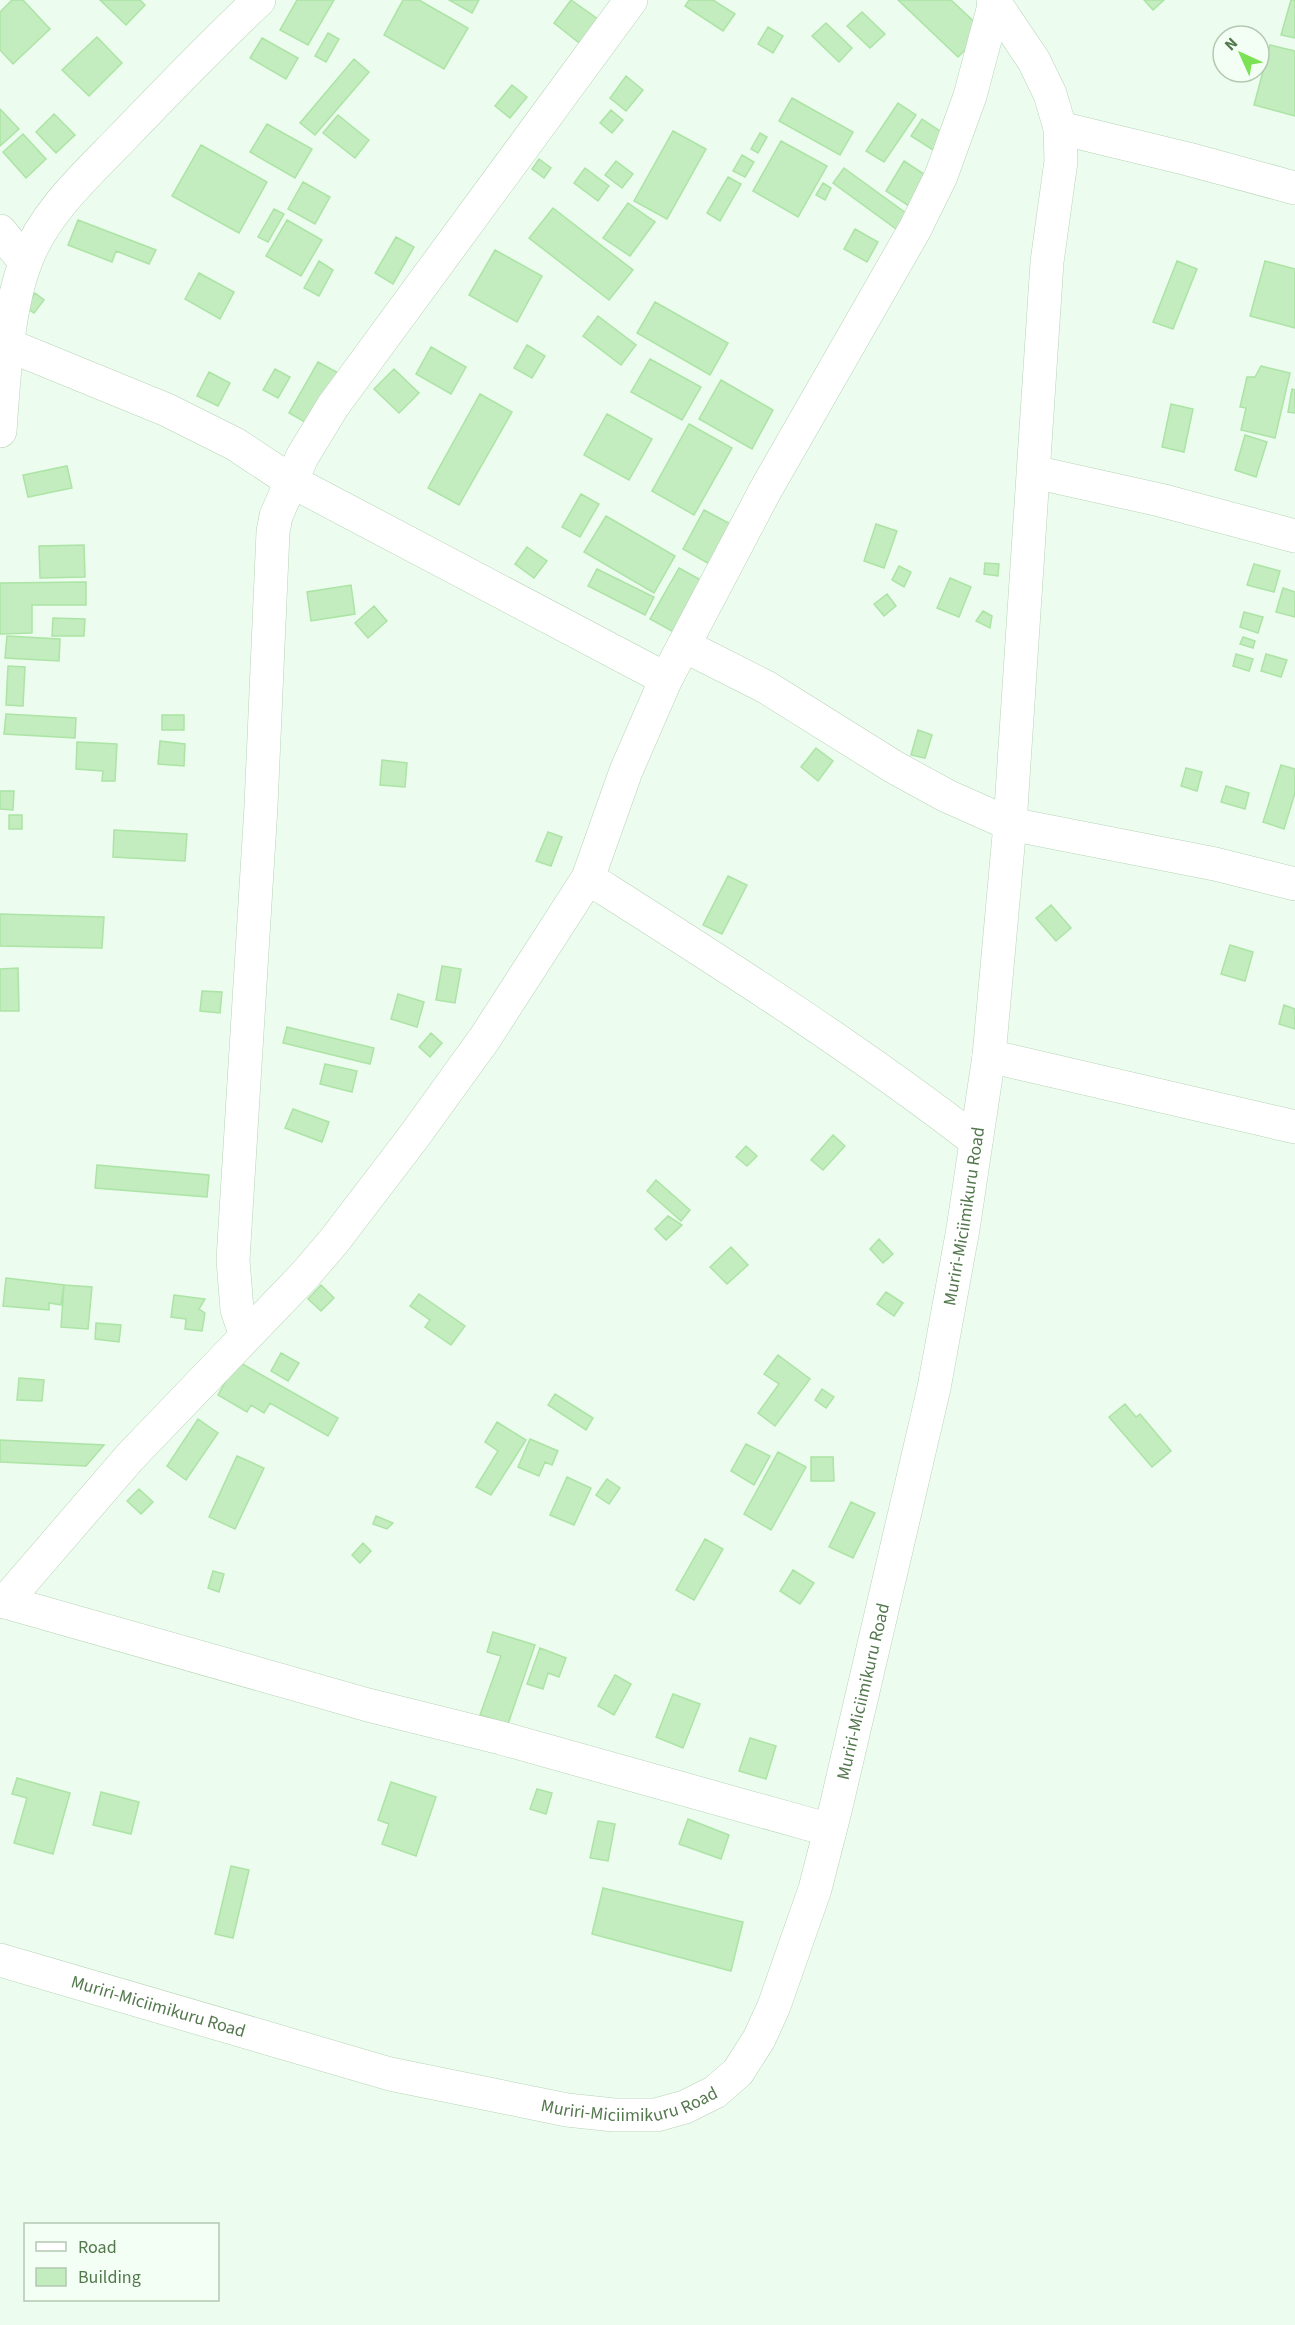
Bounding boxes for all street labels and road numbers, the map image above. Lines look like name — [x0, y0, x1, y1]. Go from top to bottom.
street label: Muriri-Miciimikuru Road — [937, 1125, 991, 1308]
street label: Muriri-Miciimikuru Road — [830, 1601, 896, 1782]
street label: Muriri-Miciimikuru Road — [68, 1969, 249, 2044]
street label: Muriri-Miciimikuru Road — [539, 2080, 722, 2128]

